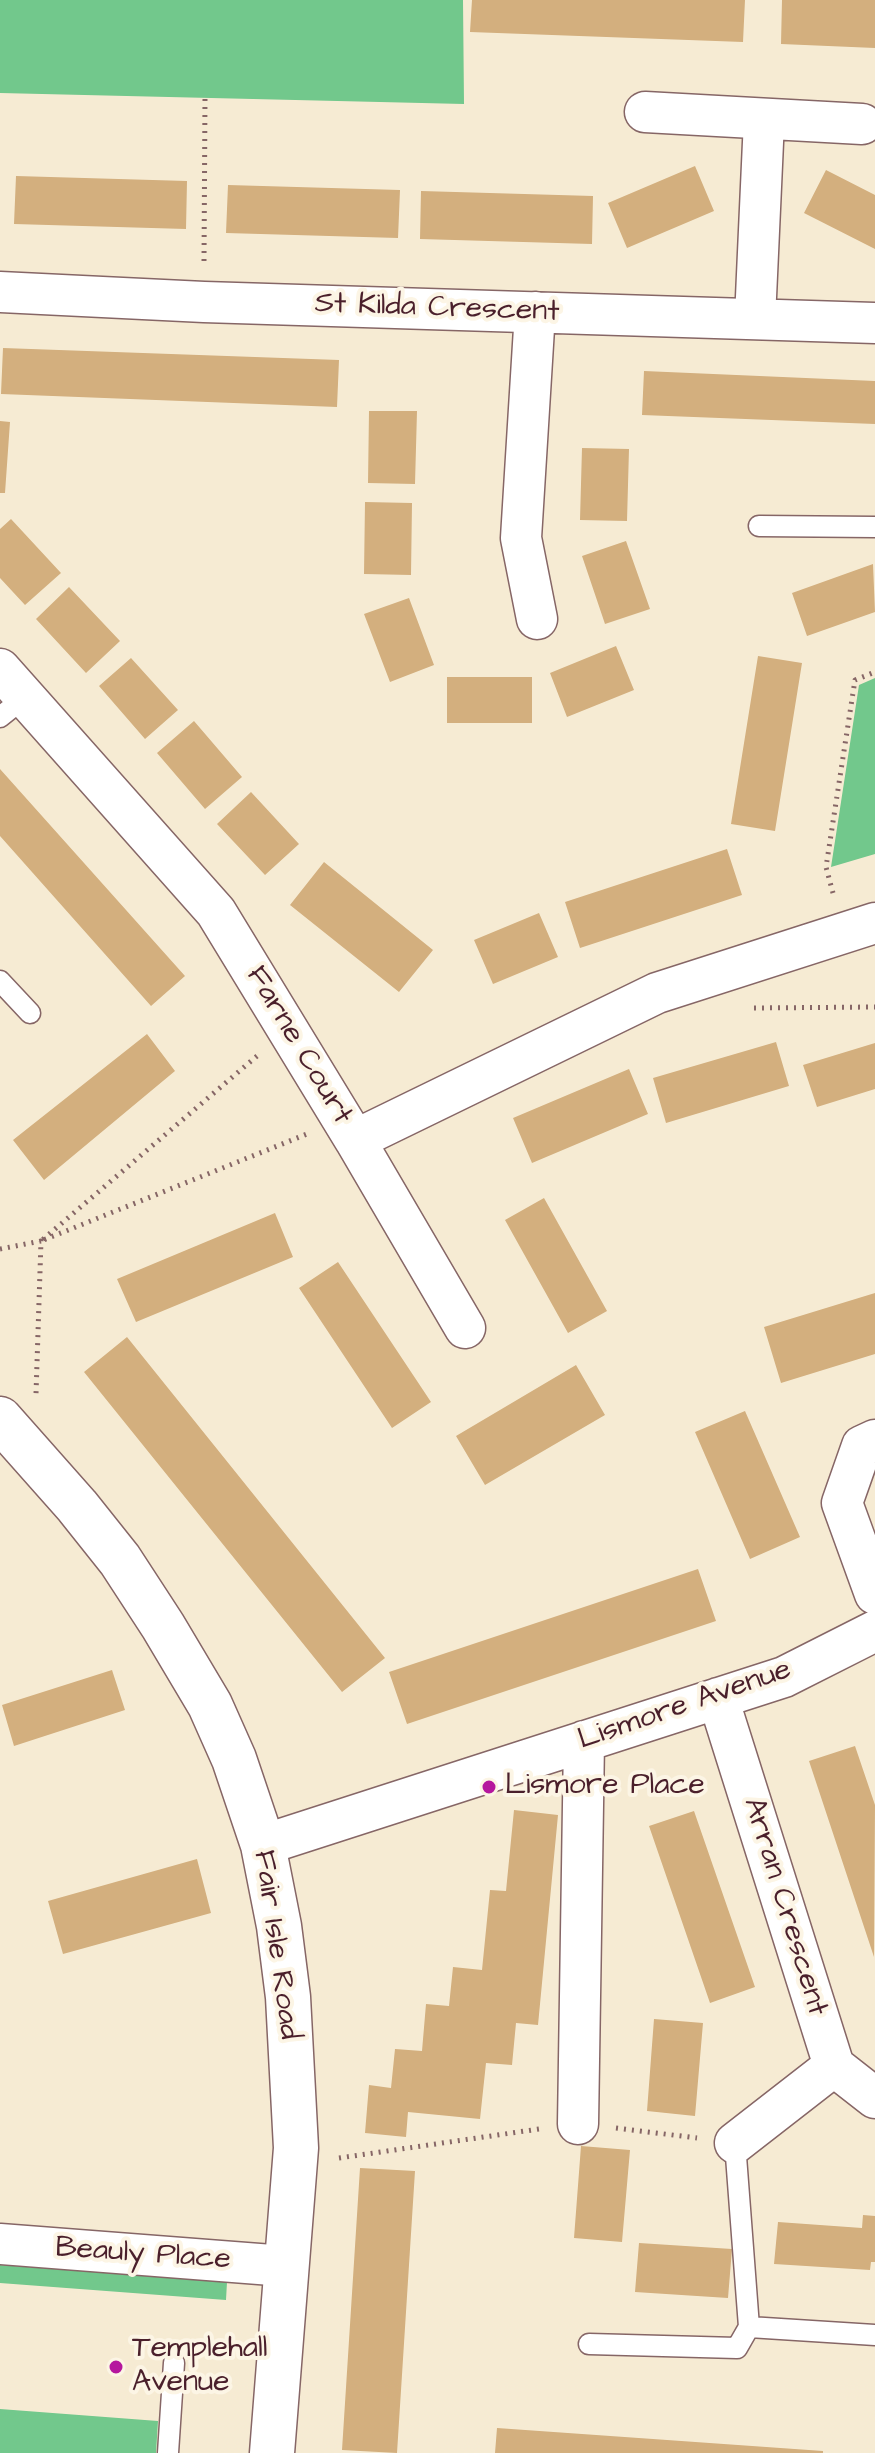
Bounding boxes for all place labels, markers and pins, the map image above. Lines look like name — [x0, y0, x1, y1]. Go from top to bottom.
place label: Lismore Place — [505, 1769, 705, 1805]
marker: Lismore Place — [480, 1778, 498, 1796]
place label: Templehall Avenue — [132, 2332, 267, 2402]
marker: Templehall Avenue — [107, 2358, 125, 2376]

